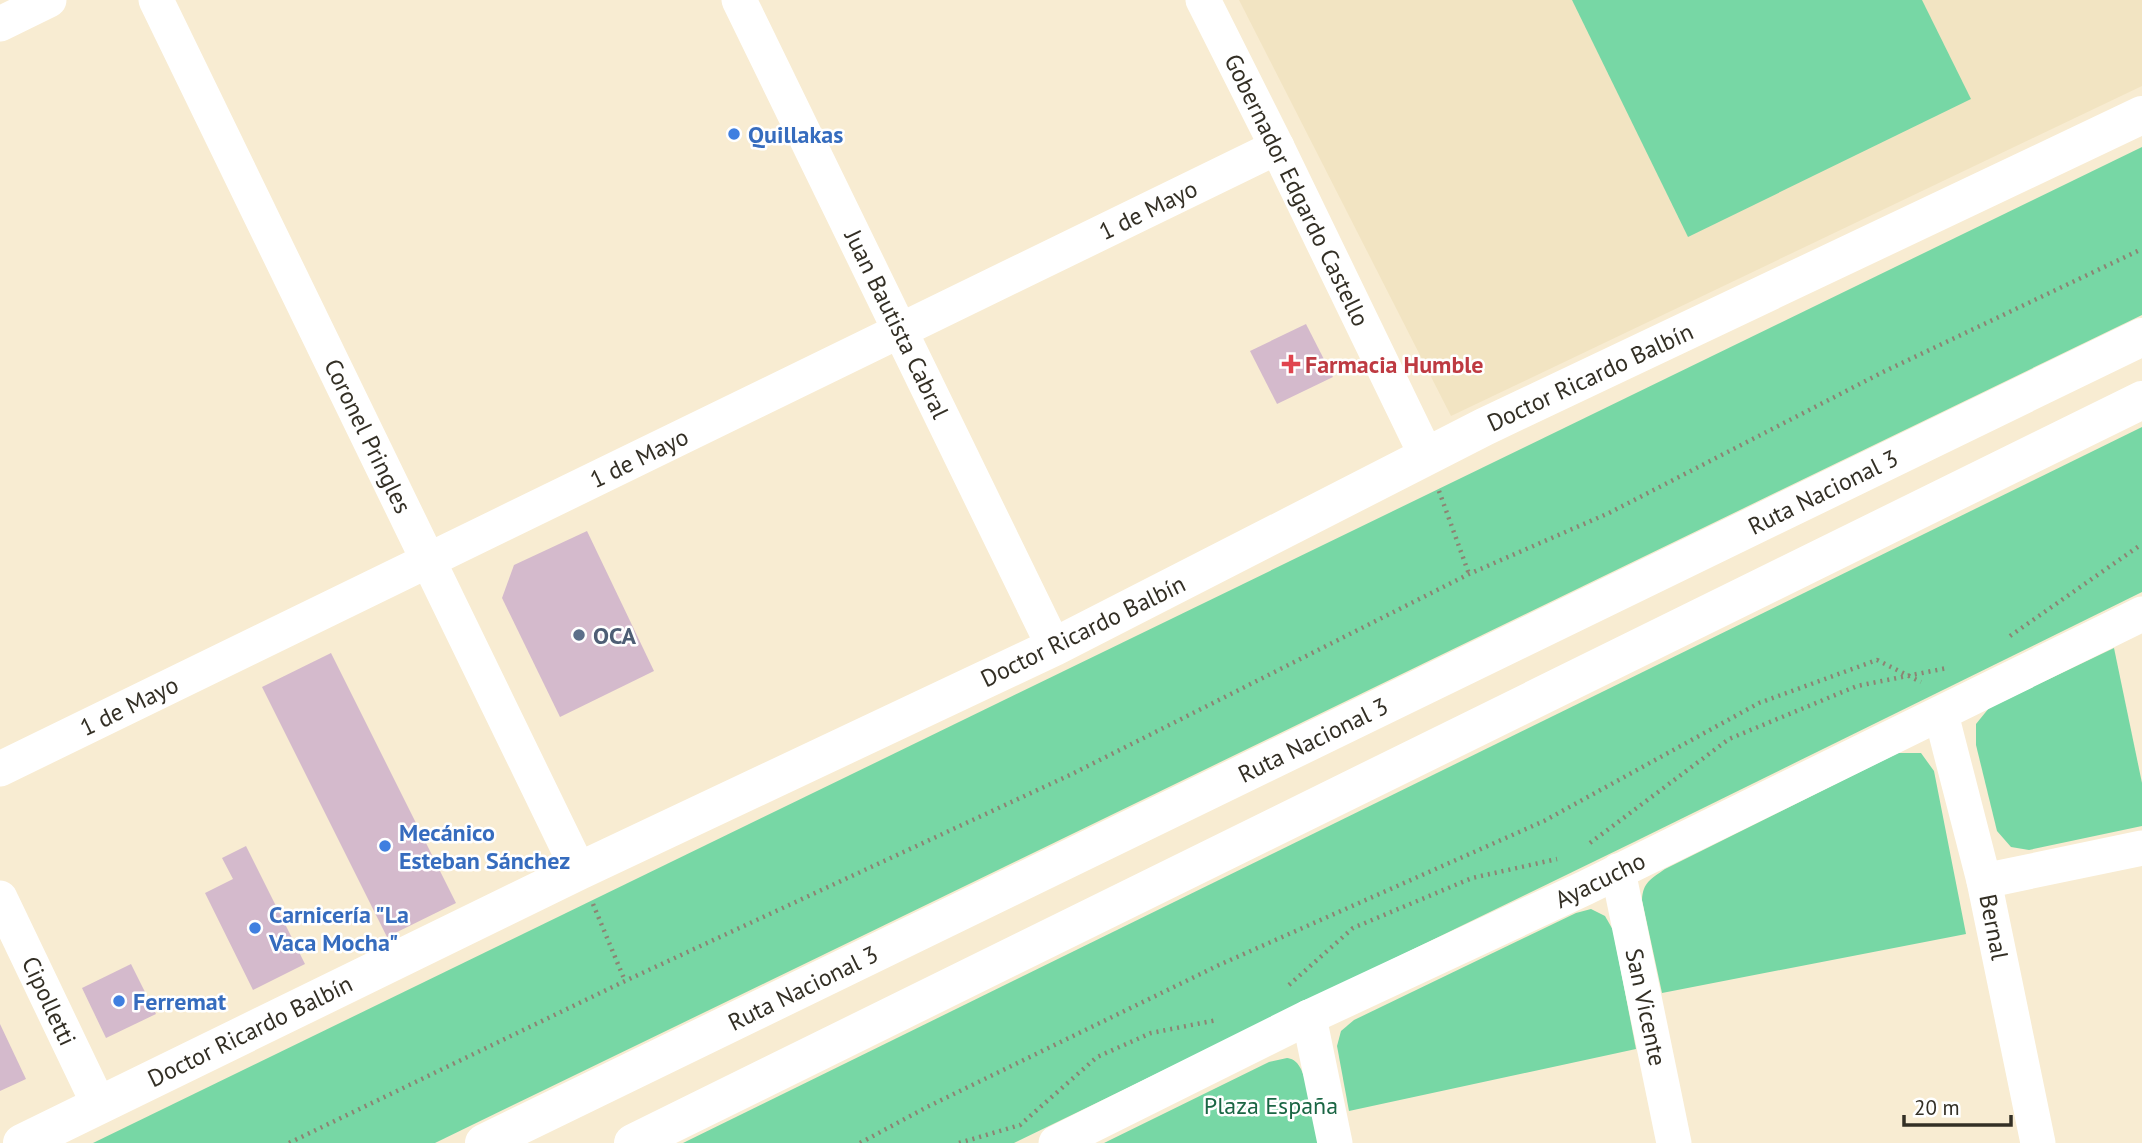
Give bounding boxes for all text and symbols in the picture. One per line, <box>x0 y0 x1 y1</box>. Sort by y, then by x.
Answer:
street label: Gobernador Edgardo Castello <box>1217 49 1377 331</box>
place label: Quillakas <box>748 119 843 150</box>
marker: Quillakas <box>726 126 742 142</box>
street label: 1 de Mayo <box>1094 173 1202 247</box>
street label: Juan Bautista Cabral <box>837 223 956 424</box>
street label: Doctor Ricardo Balbín <box>1482 316 1698 438</box>
place label: Farmacia Humble <box>1305 349 1484 380</box>
street label: Coronel Pringles <box>317 354 419 518</box>
marker: Farmacia Humble <box>1283 356 1299 372</box>
street label: 1 de Mayo <box>585 421 693 495</box>
street label: Ruta Nacional 3 <box>1743 442 1903 542</box>
street label: Doctor Ricardo Balbín <box>976 568 1190 694</box>
place label: OCA <box>593 620 636 651</box>
marker: OCA <box>571 627 587 643</box>
street label: 1 de Mayo <box>75 669 183 743</box>
street label: Ruta Nacional 3 <box>1233 690 1393 790</box>
place label: Mecánico Esteban Sánchez <box>399 817 570 876</box>
marker: Mecánico Esteban Sánchez <box>377 838 393 854</box>
street label: Ayacucho <box>1550 845 1650 915</box>
street label: Bernal <box>1972 891 2016 963</box>
place label: Carnicería "La Vaca Mocha" <box>268 899 409 958</box>
marker: Carnicería "La Vaca Mocha" <box>247 920 263 936</box>
street label: Ruta Nacional 3 <box>723 938 883 1038</box>
street label: San Vicente <box>1618 945 1674 1069</box>
street label: Cipolletti <box>15 951 83 1051</box>
street label: Doctor Ricardo Balbín <box>143 968 357 1094</box>
place label: Ferremat <box>133 986 227 1017</box>
marker: Ferremat <box>111 993 127 1009</box>
scale bar <box>1904 1084 2011 1128</box>
park label: Plaza España <box>1204 1090 1338 1121</box>
text: 20 m <box>1914 1094 1960 1121</box>

